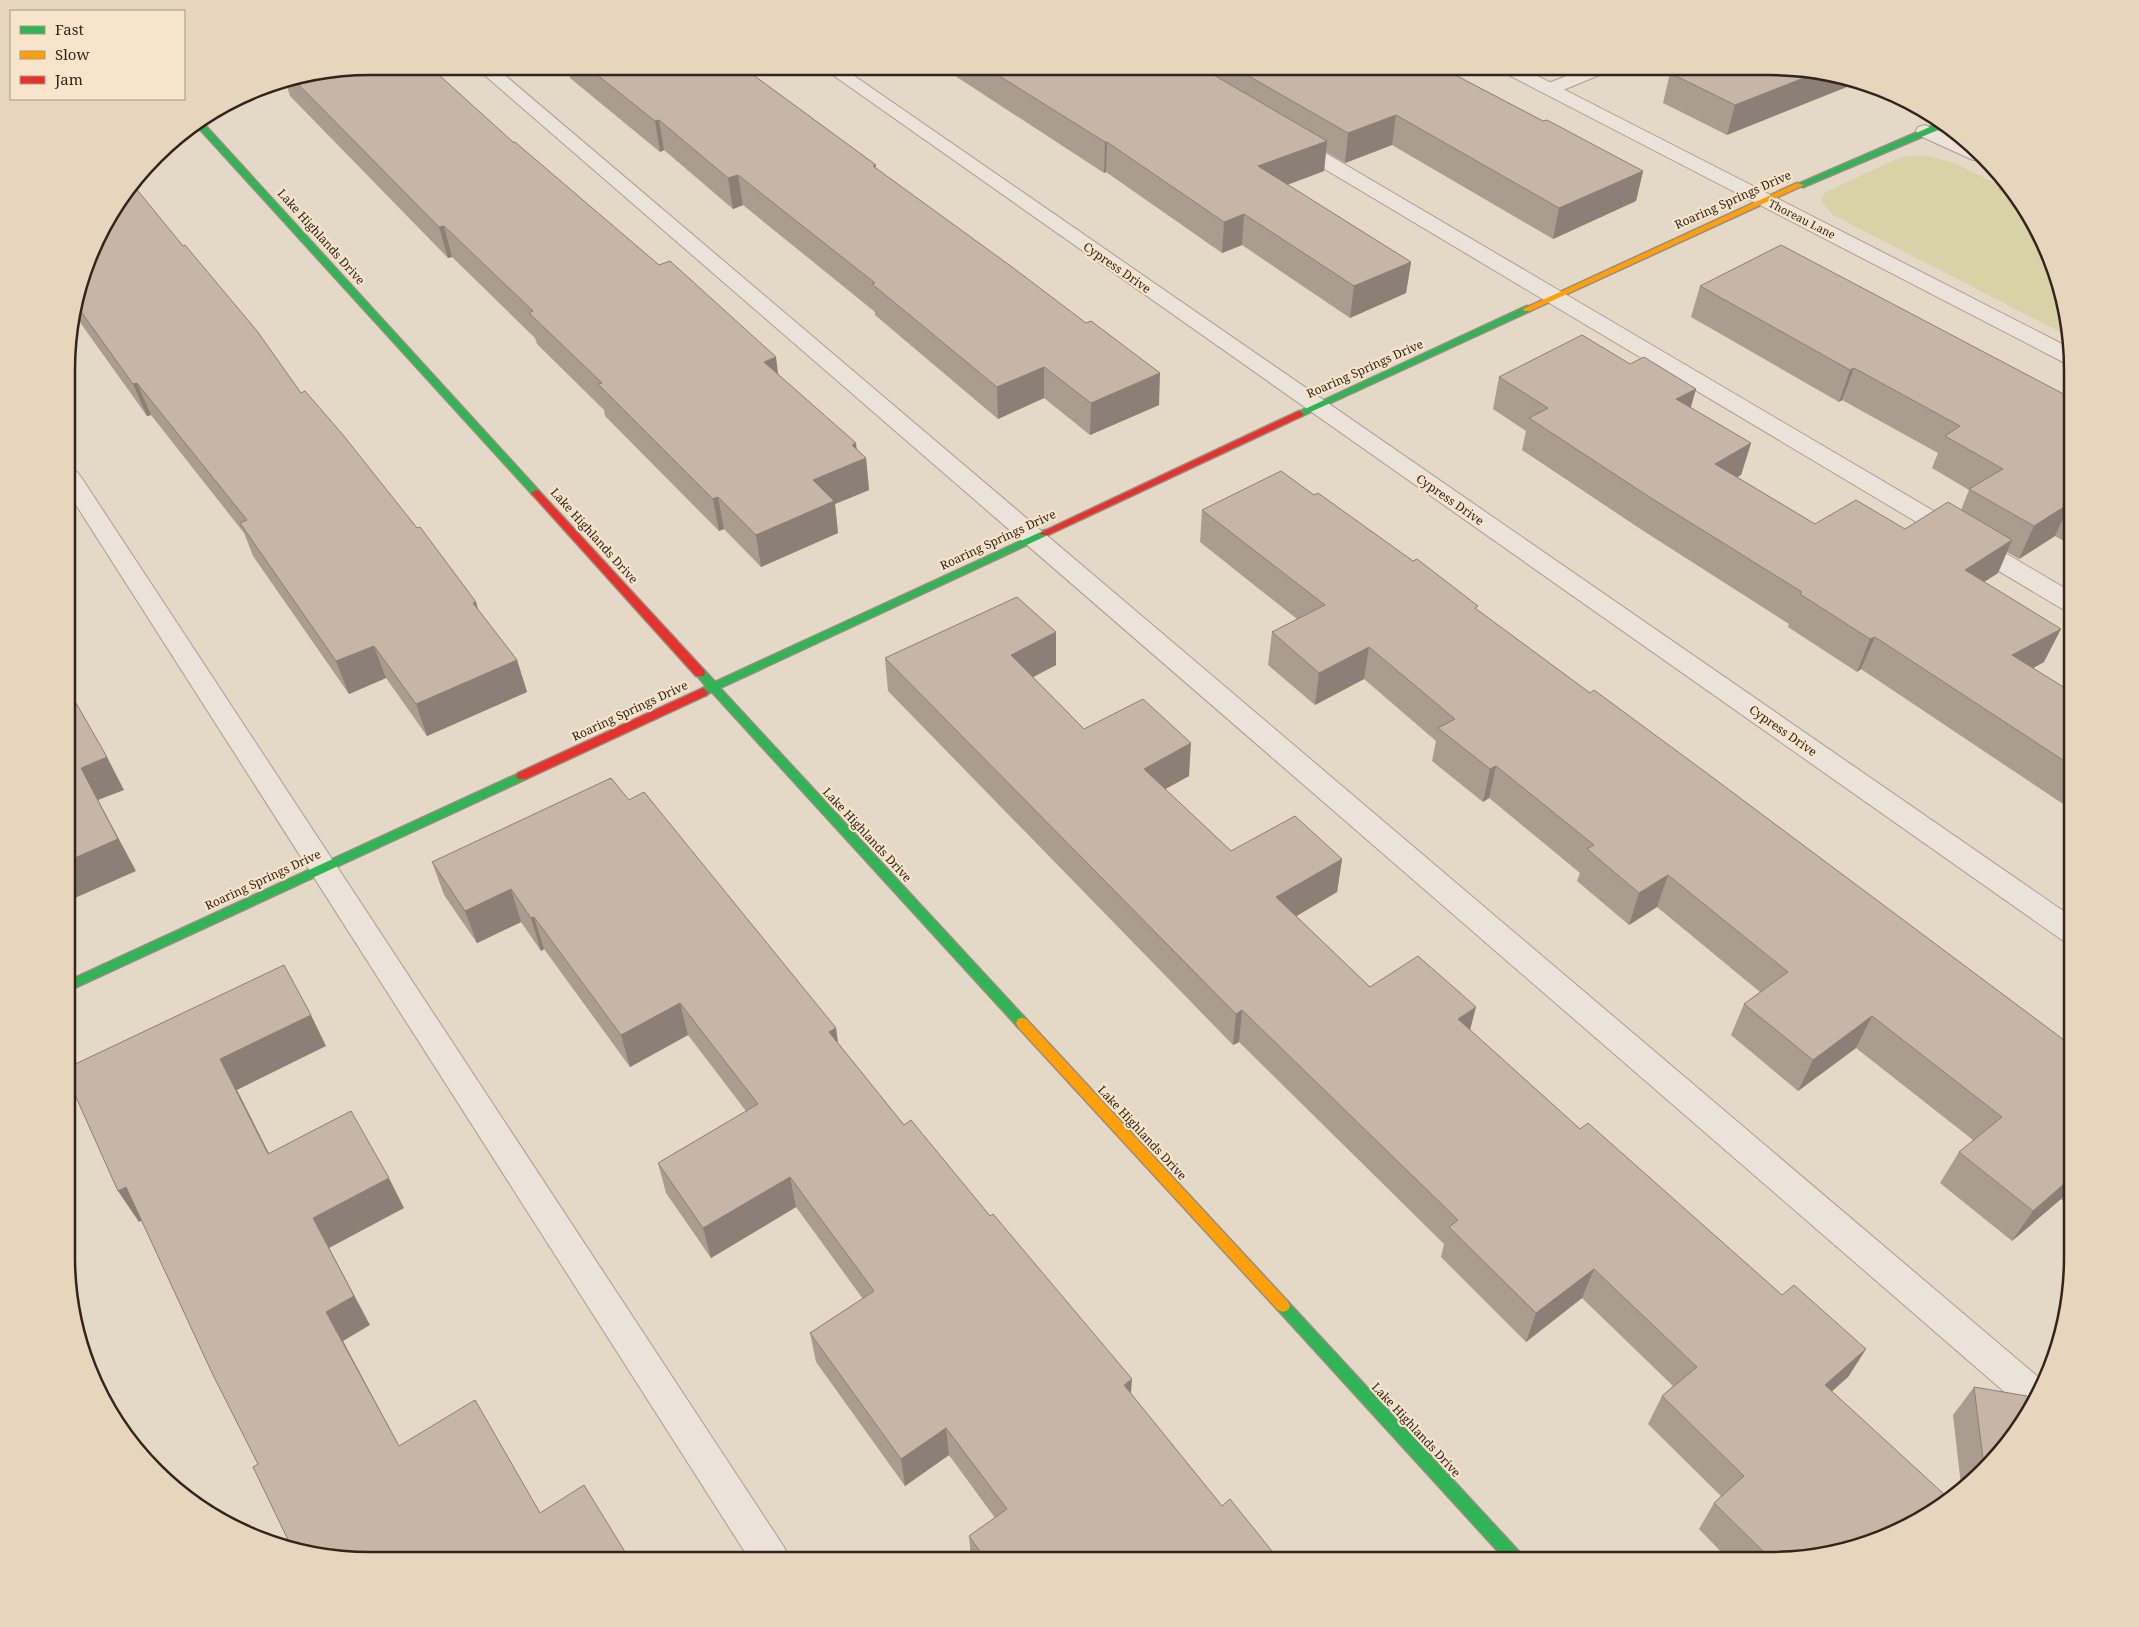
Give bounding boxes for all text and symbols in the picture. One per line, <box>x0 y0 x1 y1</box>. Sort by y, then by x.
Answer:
legend <box>10 10 185 100</box>
text: Fast <box>55 19 84 39</box>
text: Slow <box>55 44 89 64</box>
text: Jam <box>54 69 83 89</box>
street label: Roaring Springs Drive <box>1672 166 1794 233</box>
street label: Lake Highlands Drive <box>274 185 369 288</box>
street label: Thoreau Lane <box>1766 195 1838 242</box>
street label: Cypress Drive <box>1080 238 1155 297</box>
street label: Roaring Springs Drive <box>1304 335 1426 402</box>
street label: Cypress Drive <box>1413 470 1488 529</box>
street label: Lake Highlands Drive <box>547 484 642 587</box>
street label: Roaring Springs Drive <box>937 505 1059 574</box>
street label: Roaring Springs Drive <box>569 676 691 745</box>
street label: Cypress Drive <box>1746 701 1821 760</box>
street label: Lake Highlands Drive <box>819 784 916 886</box>
street label: Roaring Springs Drive <box>202 845 324 914</box>
street label: Lake Highlands Drive <box>1094 1082 1191 1184</box>
street label: Lake Highlands Drive <box>1368 1379 1465 1481</box>

